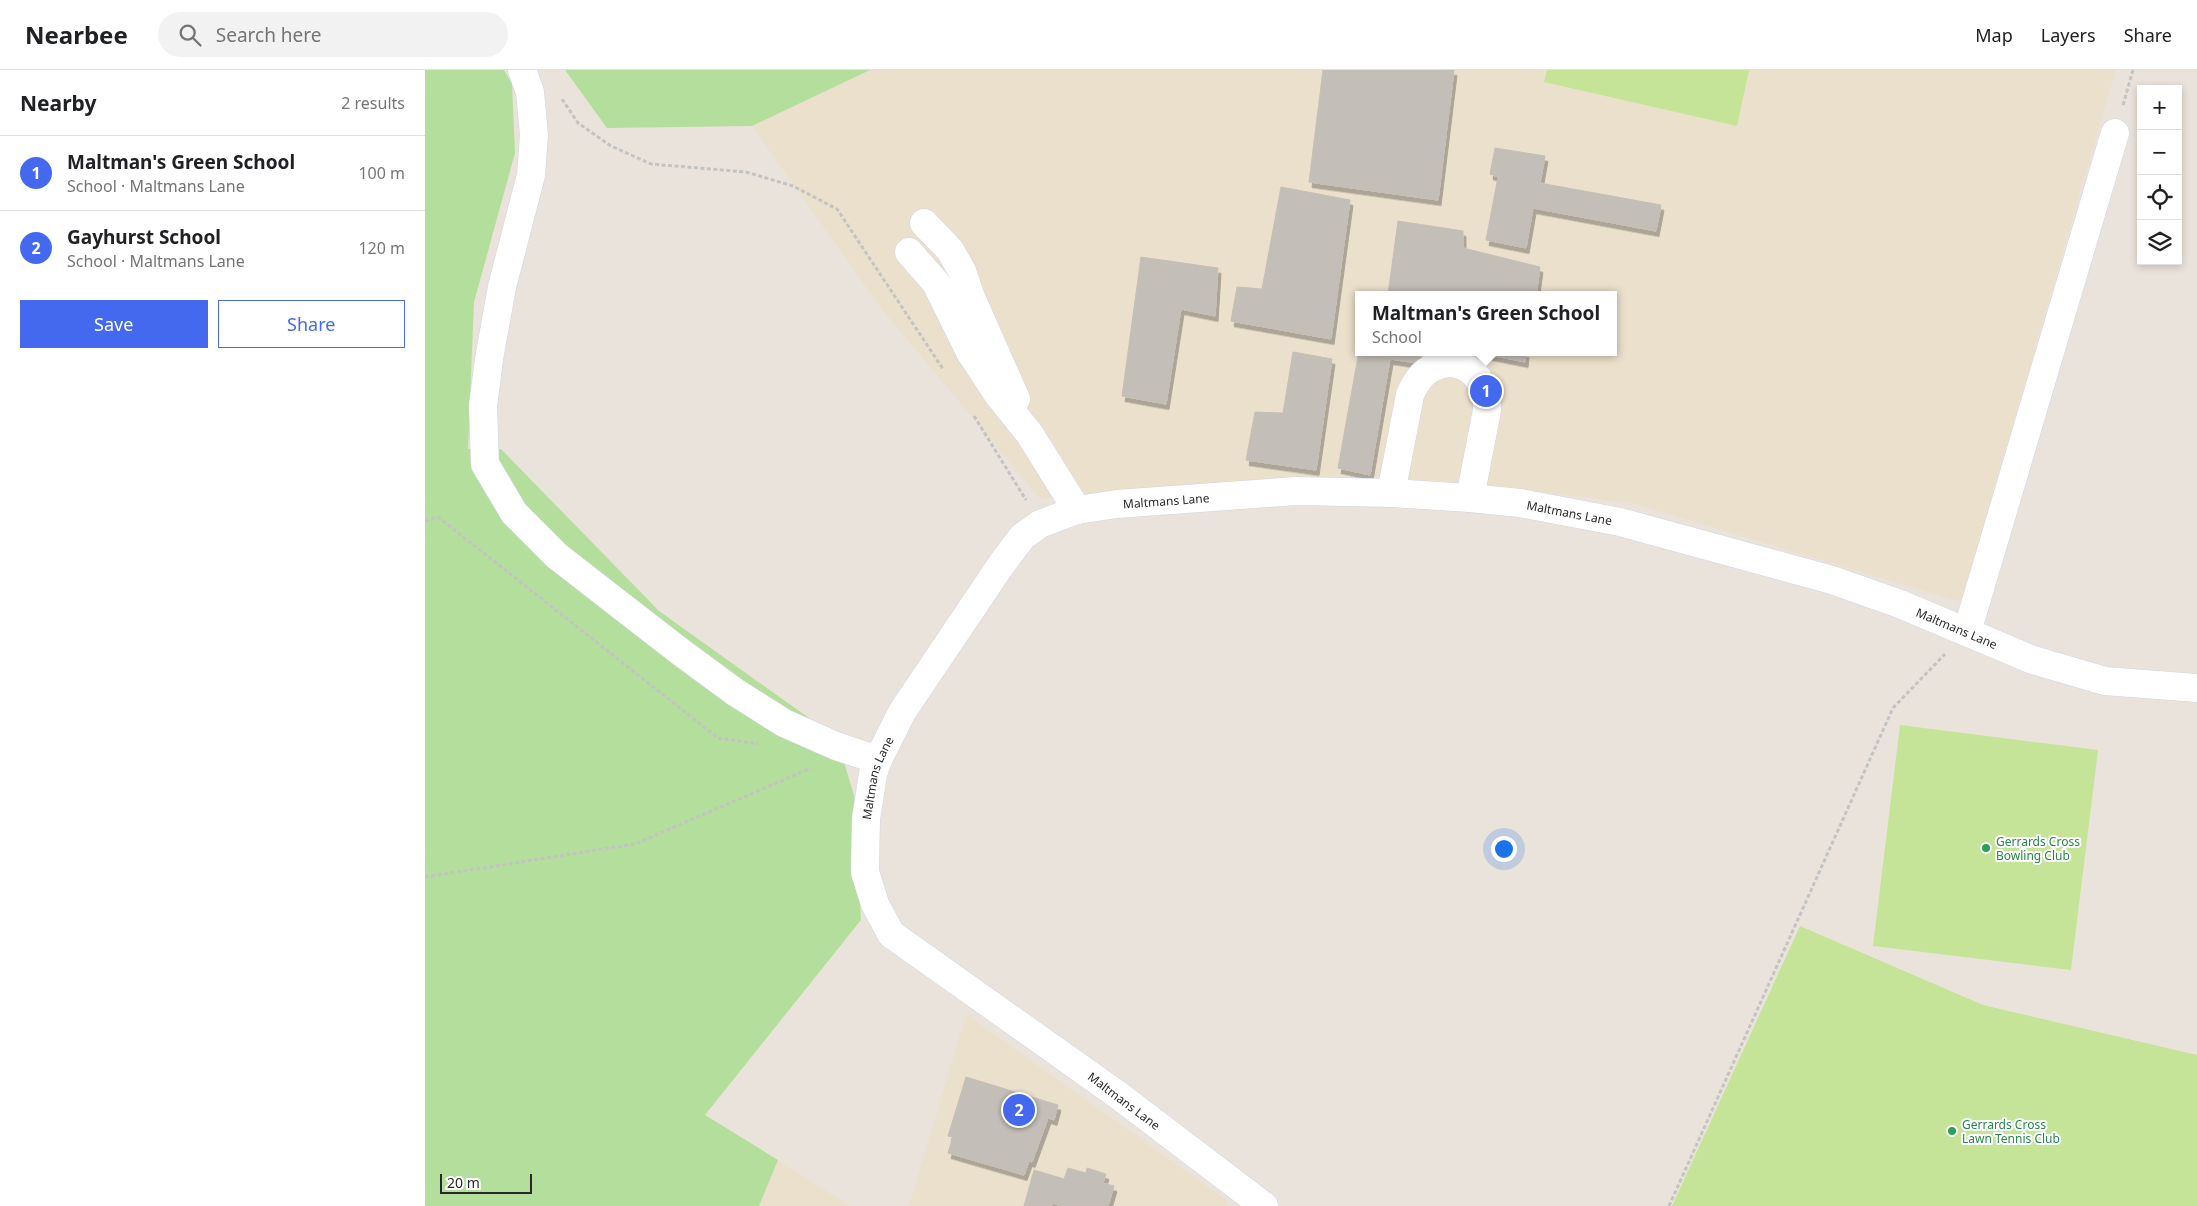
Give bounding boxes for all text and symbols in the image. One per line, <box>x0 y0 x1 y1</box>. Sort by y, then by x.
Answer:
search box <box>158 12 508 57</box>
text: Nearbee <box>25 18 128 51</box>
icon: search <box>176 21 204 49</box>
text: Search here <box>216 22 322 48</box>
text: Map <box>1975 23 2013 47</box>
text: Layers <box>2041 23 2096 47</box>
text: Share <box>2124 23 2172 47</box>
map controls <box>2137 85 2182 265</box>
button: + <box>2137 85 2182 130</box>
text: Nearby <box>20 89 96 117</box>
text: 2 results <box>341 92 405 114</box>
button: − <box>2137 130 2182 175</box>
text: Maltman's Green School <box>67 149 295 175</box>
text: 1 <box>31 162 41 184</box>
text: 100 m <box>358 162 405 184</box>
text: School · Maltmans Lane <box>67 175 245 197</box>
button: locate <box>2137 175 2182 220</box>
button: layers <box>2137 220 2182 265</box>
text: Gayhurst School <box>67 224 221 250</box>
text: 2 <box>31 237 41 259</box>
text: 120 m <box>358 237 405 259</box>
text: School · Maltmans Lane <box>67 250 245 272</box>
popup <box>1355 291 1617 356</box>
button: Save <box>20 300 208 348</box>
button: Share <box>218 300 405 348</box>
text: Maltman's Green School <box>1372 300 1600 326</box>
text: School <box>1372 326 1422 348</box>
pin: 1 <box>1470 372 1502 410</box>
street label: Maltmans Lane <box>1122 489 1210 512</box>
street label: Maltmans Lane <box>1525 496 1614 529</box>
street label: Maltmans Lane <box>1914 603 2000 653</box>
street label: Maltmans Lane <box>858 733 897 821</box>
place label: Gerrards Cross Bowling Club <box>1996 833 2080 864</box>
your location <box>1491 836 1517 862</box>
marker: Gerrards Cross Bowling Club <box>1980 842 1992 854</box>
street label: Maltmans Lane <box>1084 1068 1164 1134</box>
pin: 2 <box>1003 1091 1035 1129</box>
place label: Gerrards Cross Lawn Tennis Club <box>1962 1116 2060 1147</box>
marker: Gerrards Cross Lawn Tennis Club <box>1946 1125 1958 1137</box>
scale bar <box>440 1171 533 1194</box>
text: 20 m <box>447 1173 480 1192</box>

